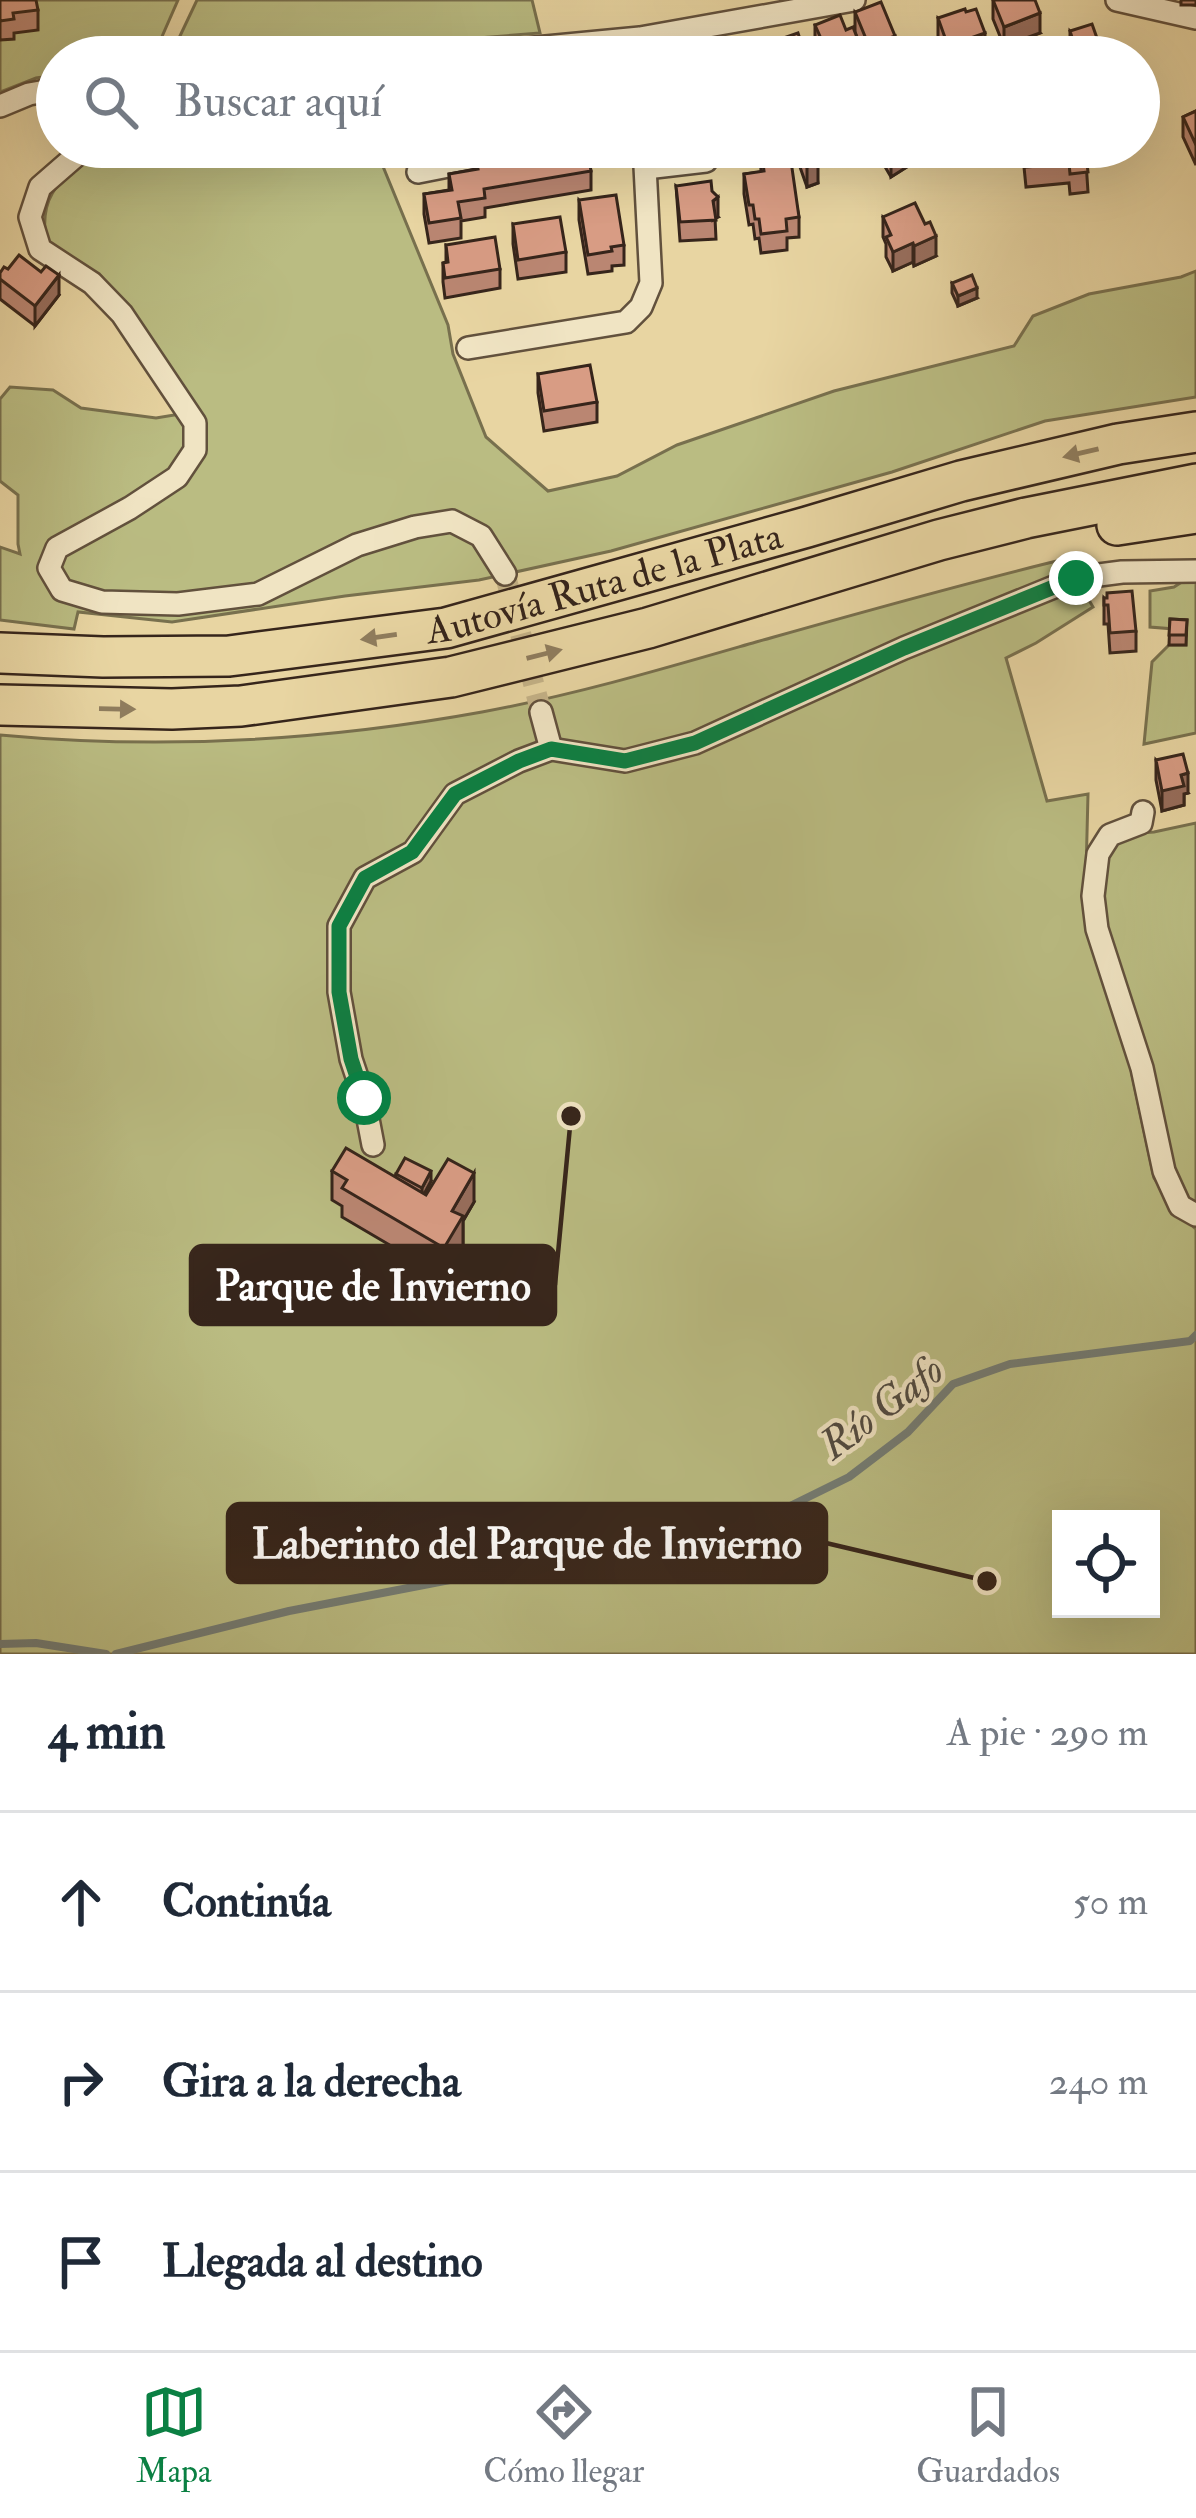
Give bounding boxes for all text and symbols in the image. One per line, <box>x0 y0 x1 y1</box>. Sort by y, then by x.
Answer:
search box <box>36 36 1160 168</box>
icon: search <box>78 69 144 135</box>
text: Buscar aquí <box>174 74 382 130</box>
one-way arrow <box>1062 444 1099 463</box>
street label: Autovía Ruta de la Plata <box>423 510 788 655</box>
route end <box>1049 551 1103 605</box>
one-way arrow <box>360 628 398 647</box>
one-way arrow <box>526 644 563 663</box>
one-way arrow <box>99 699 137 718</box>
route start <box>337 1071 391 1125</box>
callout: Parque de Invierno <box>191 1246 555 1324</box>
text: Parque de Invierno <box>215 1261 531 1313</box>
water label: Río Gafo <box>809 1345 954 1472</box>
callout: Laberinto del Parque de Invierno <box>228 1504 826 1582</box>
map controls <box>1052 1510 1160 1618</box>
button: locate <box>1052 1510 1160 1618</box>
text: Laberinto del Parque de Invierno <box>252 1519 802 1571</box>
text: 4 min <box>48 1700 166 1764</box>
text: A pie · 290 m <box>947 1708 1148 1757</box>
icon: ahead <box>48 1869 114 1935</box>
text: Continúa <box>162 1874 331 1930</box>
text: 50 m <box>1073 1877 1148 1926</box>
icon: right <box>48 2049 114 2115</box>
text: Gira a la derecha <box>162 2054 461 2110</box>
text: 240 m <box>1049 2057 1148 2106</box>
icon: arrive <box>48 2229 114 2295</box>
text: Llegada al destino <box>162 2234 483 2290</box>
tab: Mapa <box>136 2379 211 2492</box>
tab: Cómo llegar <box>483 2379 644 2492</box>
tab: Guardados <box>916 2379 1060 2492</box>

